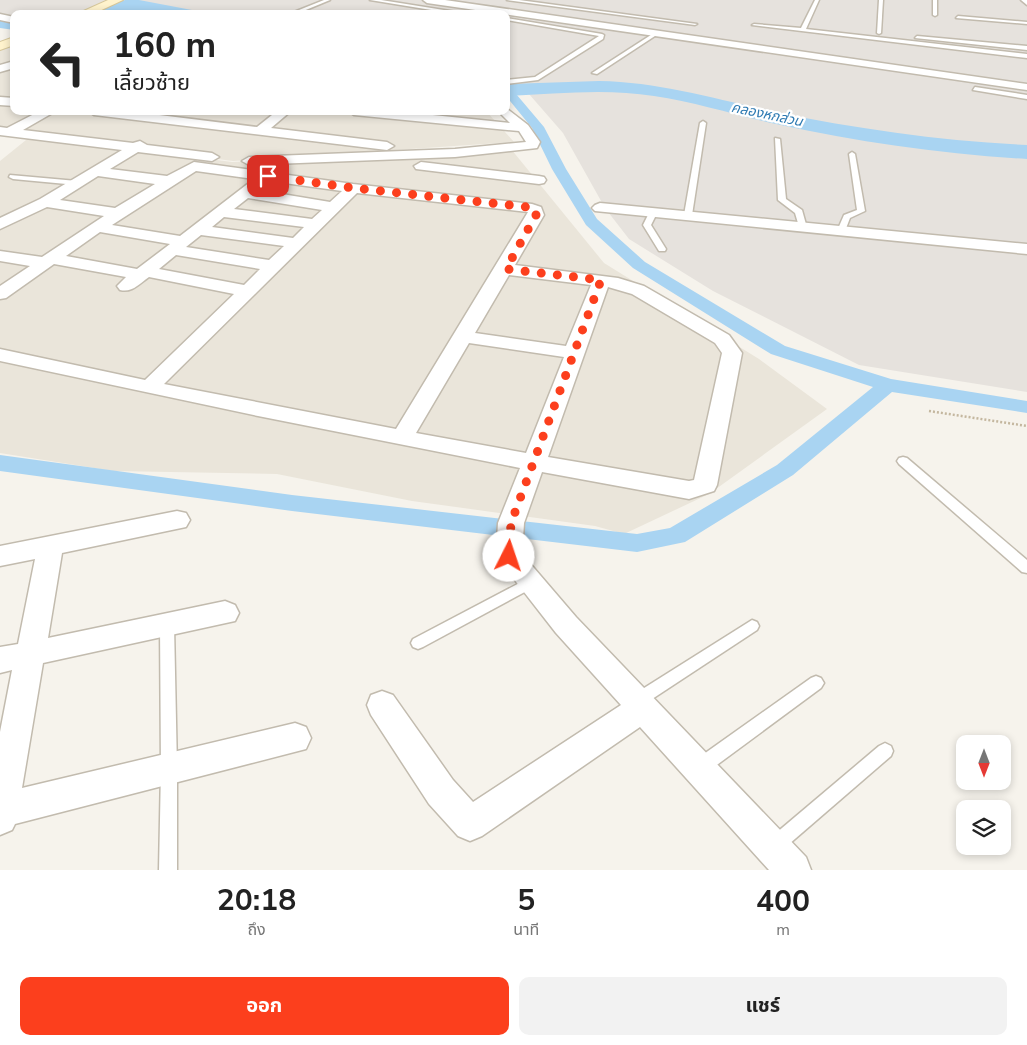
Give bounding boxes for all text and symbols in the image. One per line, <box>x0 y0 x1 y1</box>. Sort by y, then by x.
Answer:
text: 160 m <box>113 22 216 69</box>
icon: left <box>30 30 95 95</box>
text: เลี้ยวซ้าย <box>113 68 190 98</box>
water label: คลองหกส่วน <box>730 98 806 132</box>
pin <box>247 155 289 197</box>
icon: arrive <box>254 162 282 190</box>
position arrow <box>482 529 534 581</box>
north arrow <box>956 735 1011 790</box>
map controls <box>956 735 1011 855</box>
button: layers <box>956 800 1011 855</box>
text: 20:18 <box>217 880 296 921</box>
text: 5 <box>517 880 535 921</box>
text: 400 <box>756 881 810 922</box>
text: ถึง <box>247 919 266 941</box>
text: นาที <box>513 919 539 941</box>
text: m <box>776 919 790 941</box>
button: ออก <box>20 977 509 1035</box>
button: แชร์ <box>519 977 1007 1035</box>

